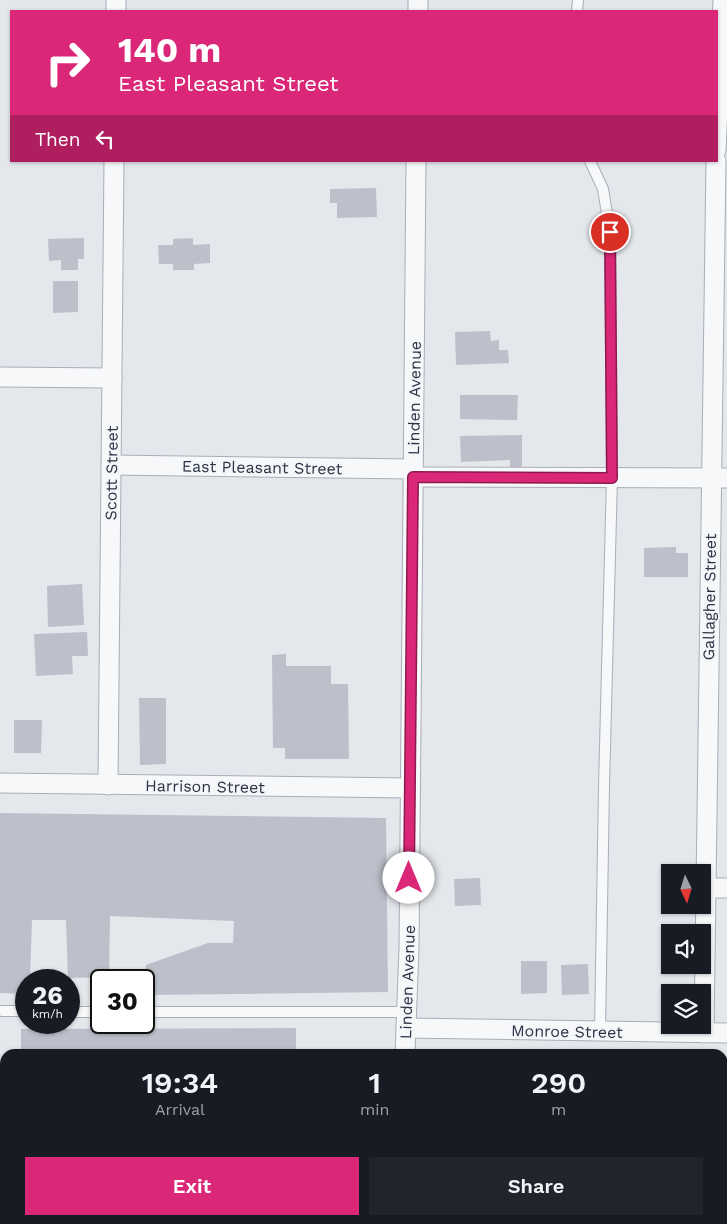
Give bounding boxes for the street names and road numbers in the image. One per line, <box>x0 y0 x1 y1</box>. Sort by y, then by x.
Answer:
street label: Linden Avenue <box>404 341 425 455</box>
street label: Scott Street <box>101 425 122 521</box>
street label: East Pleasant Street <box>182 457 343 478</box>
street label: Gallagher Street <box>699 533 720 661</box>
street label: Harrison Street <box>145 776 265 797</box>
street label: Linden Avenue <box>396 925 419 1039</box>
street label: Monroe Street <box>511 1021 623 1042</box>

